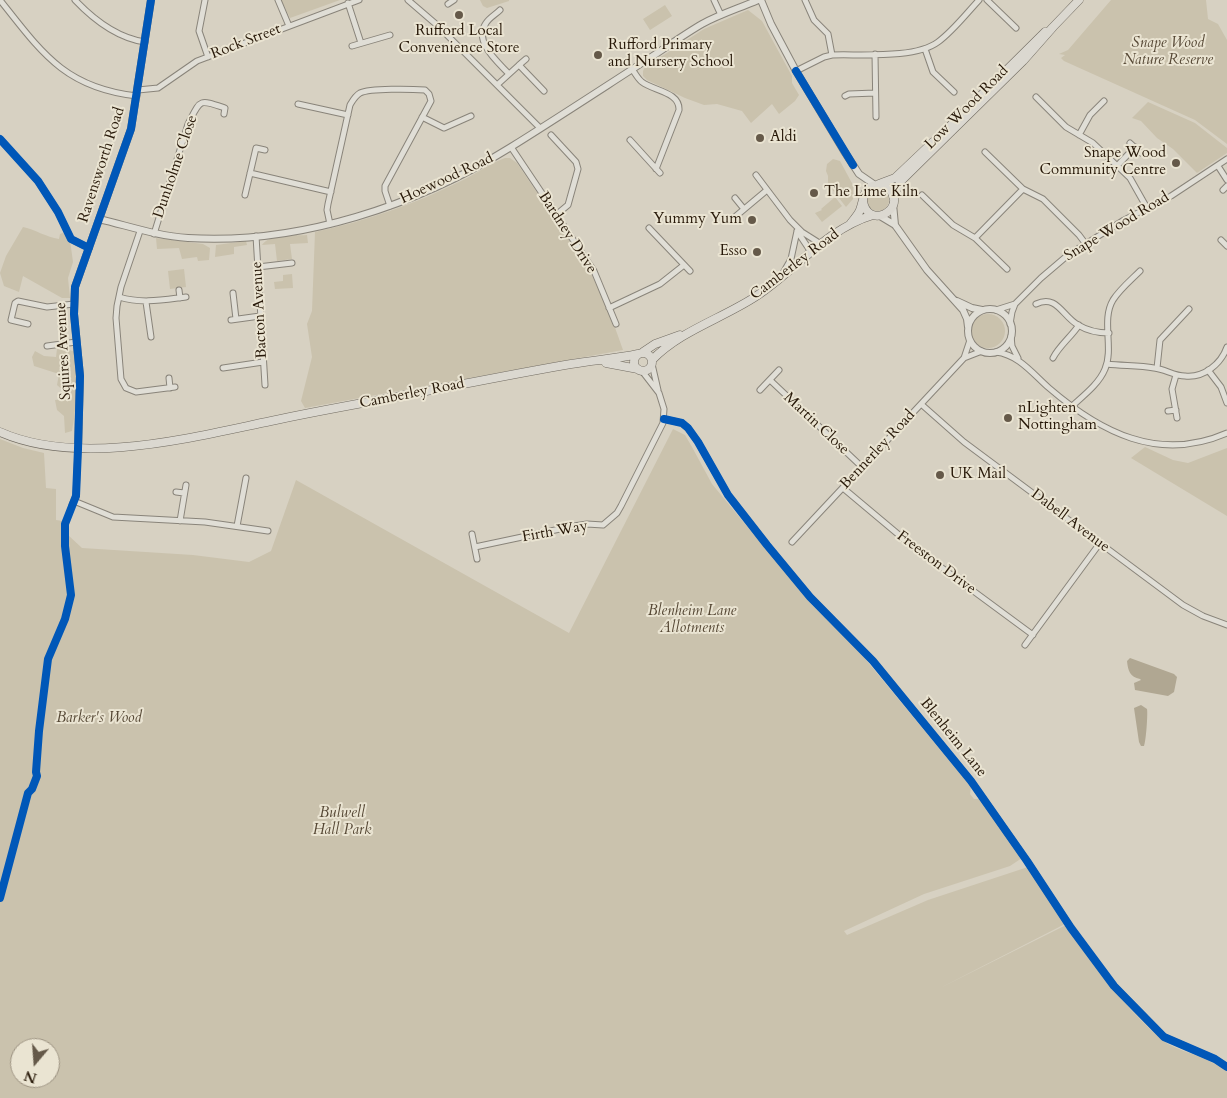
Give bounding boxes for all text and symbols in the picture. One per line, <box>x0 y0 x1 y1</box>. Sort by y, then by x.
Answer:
marker: Rufford Local Convenience Store <box>453 9 465 21</box>
street label: Rock Street <box>208 20 284 64</box>
place label: Rufford Local Convenience Store <box>399 23 519 58</box>
park label: Snape Wood Nature Reserve <box>1123 35 1213 70</box>
place label: Rufford Primary and Nursery School <box>608 37 733 72</box>
marker: Rufford Primary and Nursery School <box>592 49 604 61</box>
street label: Low Wood Road <box>921 62 1013 154</box>
street label: Ravensworth Road <box>75 105 129 225</box>
street label: Dunholme Close <box>150 113 202 221</box>
place label: Aldi <box>770 129 797 147</box>
marker: Aldi <box>754 132 766 144</box>
place label: Snape Wood Community Centre <box>1040 145 1166 180</box>
street label: Hoewood Road <box>398 150 496 208</box>
marker: Snape Wood Community Centre <box>1170 157 1182 169</box>
place label: The Lime Kiln <box>824 184 919 202</box>
marker: The Lime Kiln <box>808 187 820 199</box>
street label: Bardney Drive <box>534 189 600 277</box>
street label: Snape Wood Road <box>1061 189 1173 265</box>
place label: Yummy Yum <box>653 211 742 229</box>
marker: Yummy Yum <box>746 214 758 226</box>
street label: Camberley Road <box>747 226 843 304</box>
place label: Esso <box>720 243 747 261</box>
marker: Esso <box>751 246 763 258</box>
street label: Bacton Avenue <box>248 261 272 359</box>
street label: Squires Avenue <box>52 302 76 400</box>
street label: Camberley Road <box>358 375 466 413</box>
street label: Martin Close <box>780 389 852 459</box>
place label: nLighten Nottingham <box>1018 400 1097 435</box>
street label: Bennerley Road <box>837 407 919 493</box>
marker: nLighten Nottingham <box>1002 412 1014 424</box>
place label: UK Mail <box>950 466 1006 484</box>
marker: UK Mail <box>934 469 946 481</box>
street label: Dabell Avenue <box>1027 486 1113 556</box>
street label: Firth Way <box>521 517 589 547</box>
street label: Freeston Drive <box>893 527 979 599</box>
park label: Blenheim Lane Allotments <box>648 603 736 638</box>
street label: Blenheim Lane <box>916 695 990 781</box>
park label: Barker's Wood <box>56 710 142 728</box>
park label: Bulwell Hall Park <box>313 805 371 840</box>
north arrow <box>10 1038 60 1088</box>
text: N <box>22 1066 39 1088</box>

